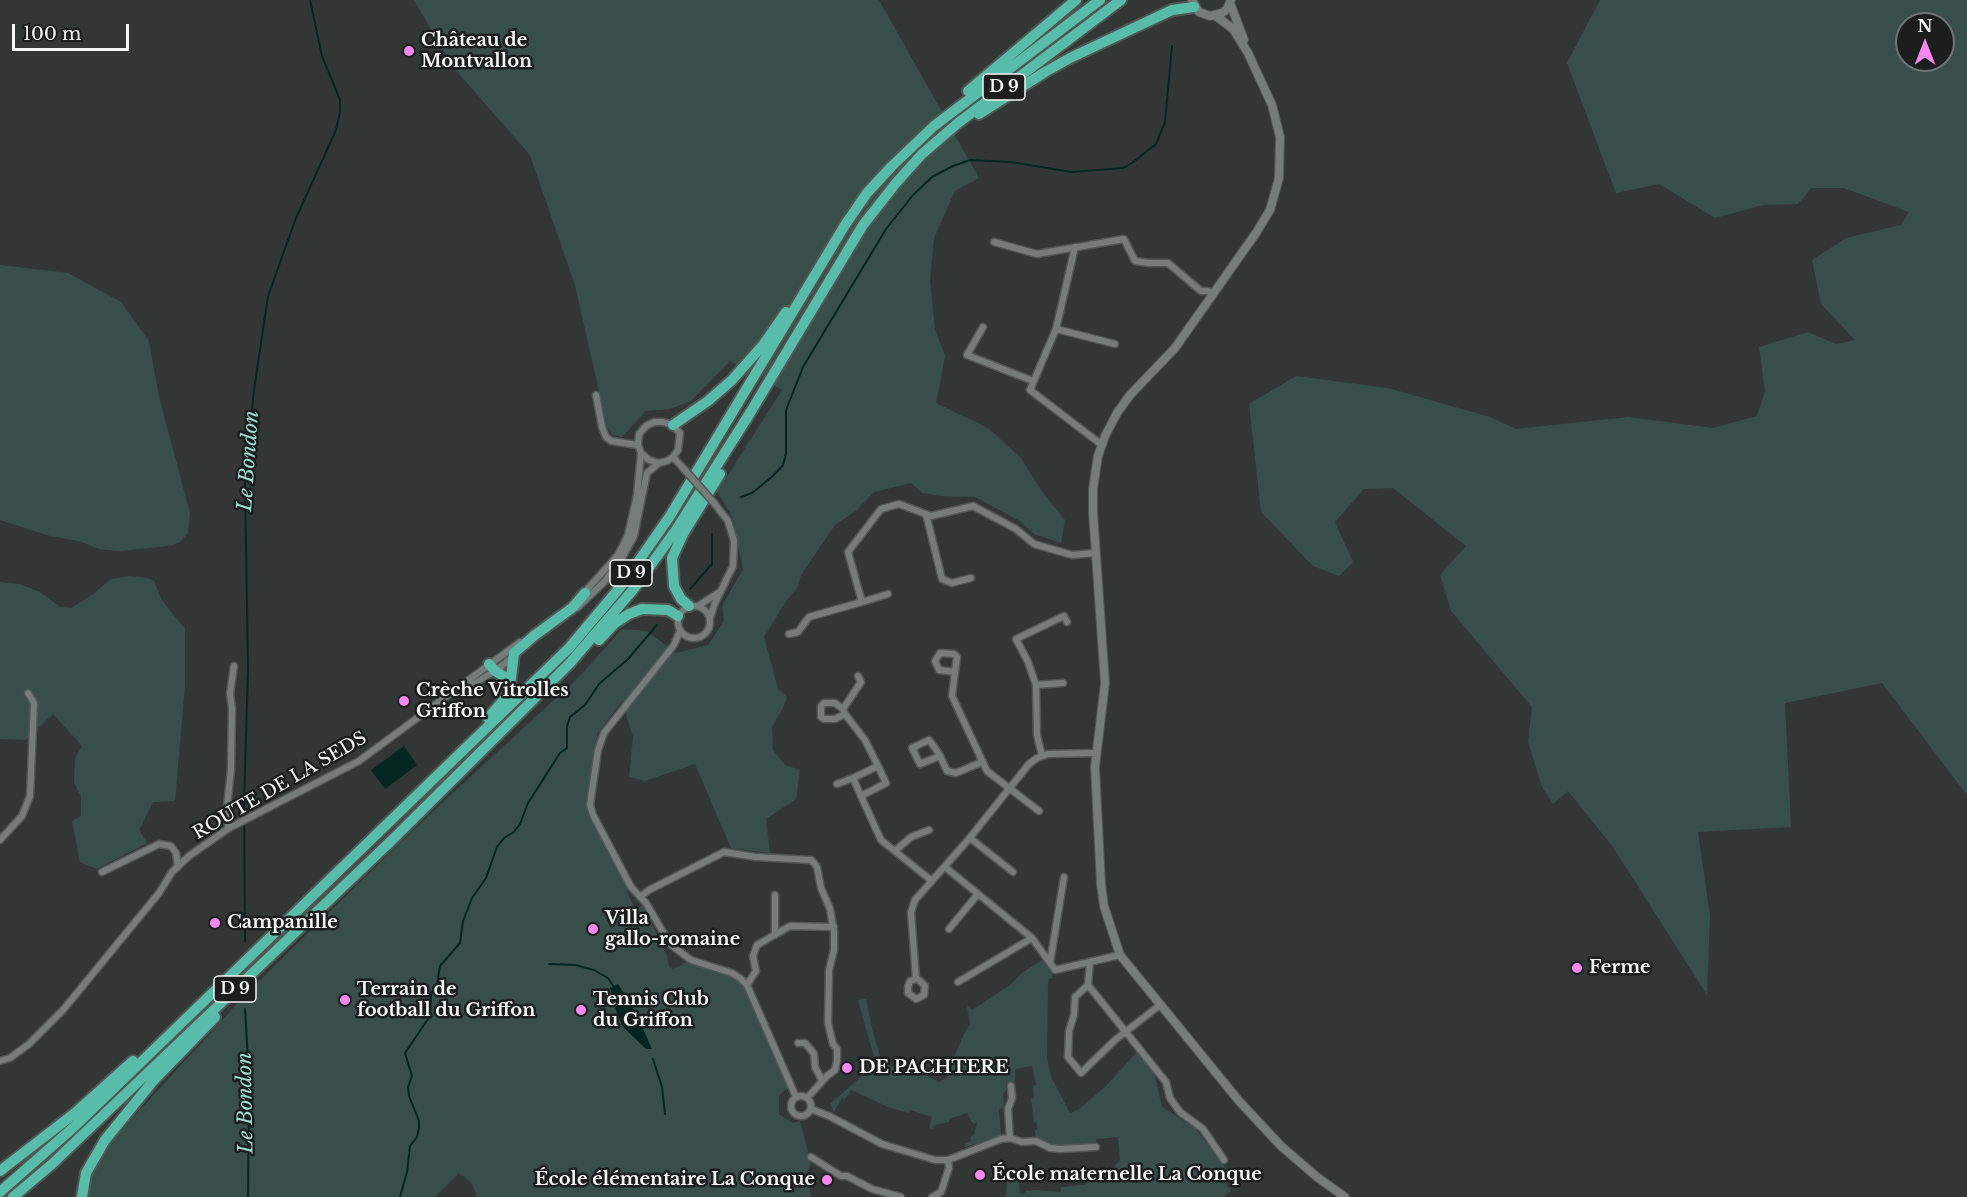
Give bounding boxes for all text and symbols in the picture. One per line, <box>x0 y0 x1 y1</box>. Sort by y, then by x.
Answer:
scale bar <box>15 12 132 50</box>
north arrow <box>1895 12 1955 72</box>
text: N <box>1917 16 1933 36</box>
text: 100 m <box>23 23 81 45</box>
place label: Château de Montvallon <box>421 30 532 72</box>
marker: Château de Montvallon <box>402 44 416 58</box>
road number: D 9 <box>983 74 1025 100</box>
water label: Le Bondon <box>234 410 264 512</box>
road number: D 9 <box>610 560 652 586</box>
place label: Crèche Vitrolles Griffon <box>416 680 569 722</box>
marker: Crèche Vitrolles Griffon <box>397 694 411 708</box>
street label: ROUTE DE LA SEDS <box>189 727 371 845</box>
place label: Villa gallo-romaine <box>605 908 740 950</box>
place label: Campanille <box>227 912 338 934</box>
marker: Campanille <box>208 916 222 930</box>
marker: Villa gallo-romaine <box>586 922 600 936</box>
place label: Ferme <box>1589 957 1651 979</box>
marker: Ferme <box>1570 961 1584 975</box>
road number: D 9 <box>214 976 256 1002</box>
place label: Terrain de football du Griffon <box>357 979 535 1022</box>
place label: Tennis Club du Griffon <box>593 989 709 1032</box>
marker: Terrain de football du Griffon <box>338 993 352 1007</box>
marker: Tennis Club du Griffon <box>574 1003 588 1017</box>
water label: Le Bondon <box>233 1052 259 1154</box>
place label: DE PACHTERE <box>859 1057 1009 1079</box>
marker: DE PACHTERE <box>840 1061 854 1075</box>
place label: École maternelle La Conque <box>992 1164 1262 1186</box>
marker: École maternelle La Conque <box>973 1168 987 1182</box>
place label: École élémentaire La Conque <box>535 1169 815 1191</box>
marker: École élémentaire La Conque <box>820 1173 834 1187</box>

